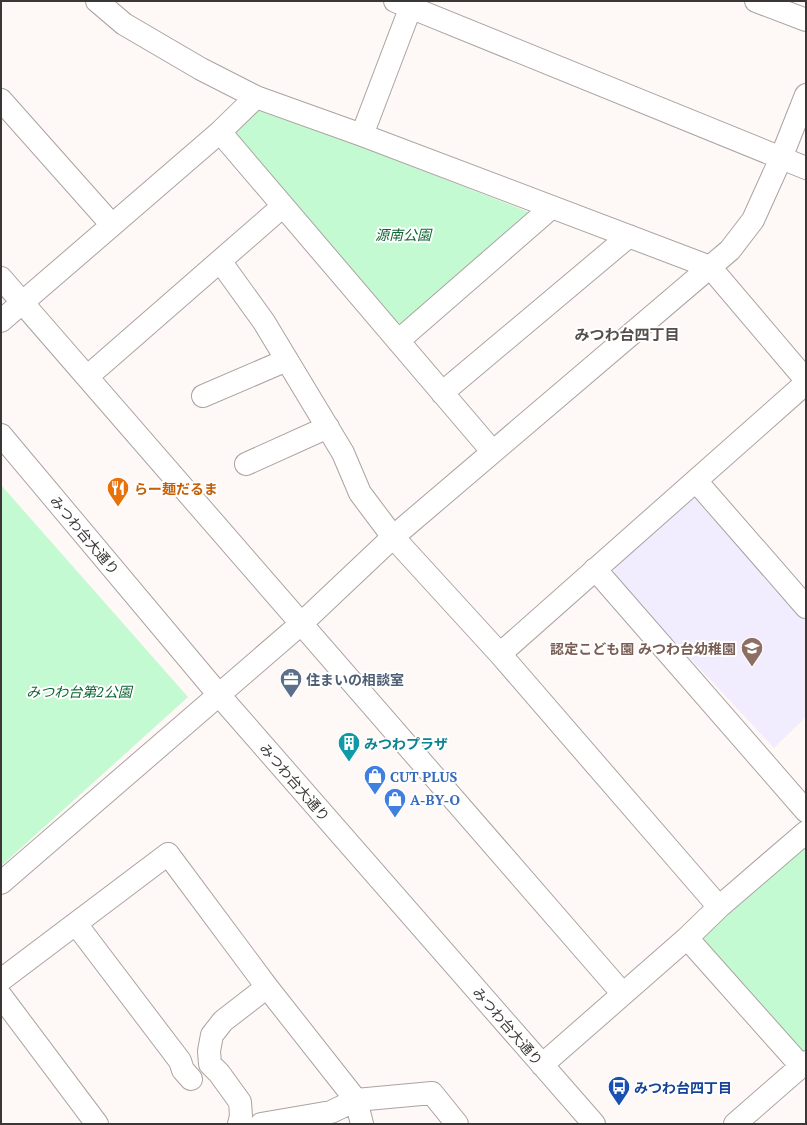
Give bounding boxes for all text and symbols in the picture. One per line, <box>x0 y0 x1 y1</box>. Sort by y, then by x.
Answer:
park label: 源南公園 <box>375 225 433 244</box>
district label: みつわ台四丁目 <box>574 324 680 344</box>
restaurant icon: らー麺だるま <box>105 475 131 508</box>
place label: らー麺だるま <box>134 479 218 498</box>
street label: みつわ台大通り <box>46 491 124 579</box>
school or university icon: 認定こども園 みつわ台幼稚園 <box>739 635 765 668</box>
place label: 認定こども園 みつわ台幼稚園 <box>550 639 736 658</box>
office icon: 住まいの相談室 <box>278 666 304 699</box>
place label: 住まいの相談室 <box>306 670 404 689</box>
park label: みつわ台第2公園 <box>26 682 134 701</box>
building icon: みつわプラザ <box>336 730 362 763</box>
place label: みつわプラザ <box>364 734 448 753</box>
street label: みつわ台大通り <box>256 739 334 825</box>
shop icon: CUT PLUS <box>362 763 388 796</box>
place label: CUT PLUS <box>390 767 457 786</box>
shop icon: A-BY-O <box>382 786 408 819</box>
place label: A-BY-O <box>410 790 460 809</box>
street label: みつわ台大通り <box>469 983 547 1069</box>
bus stop icon: みつわ台四丁目 <box>606 1074 632 1107</box>
place label: みつわ台四丁目 <box>634 1078 732 1097</box>

